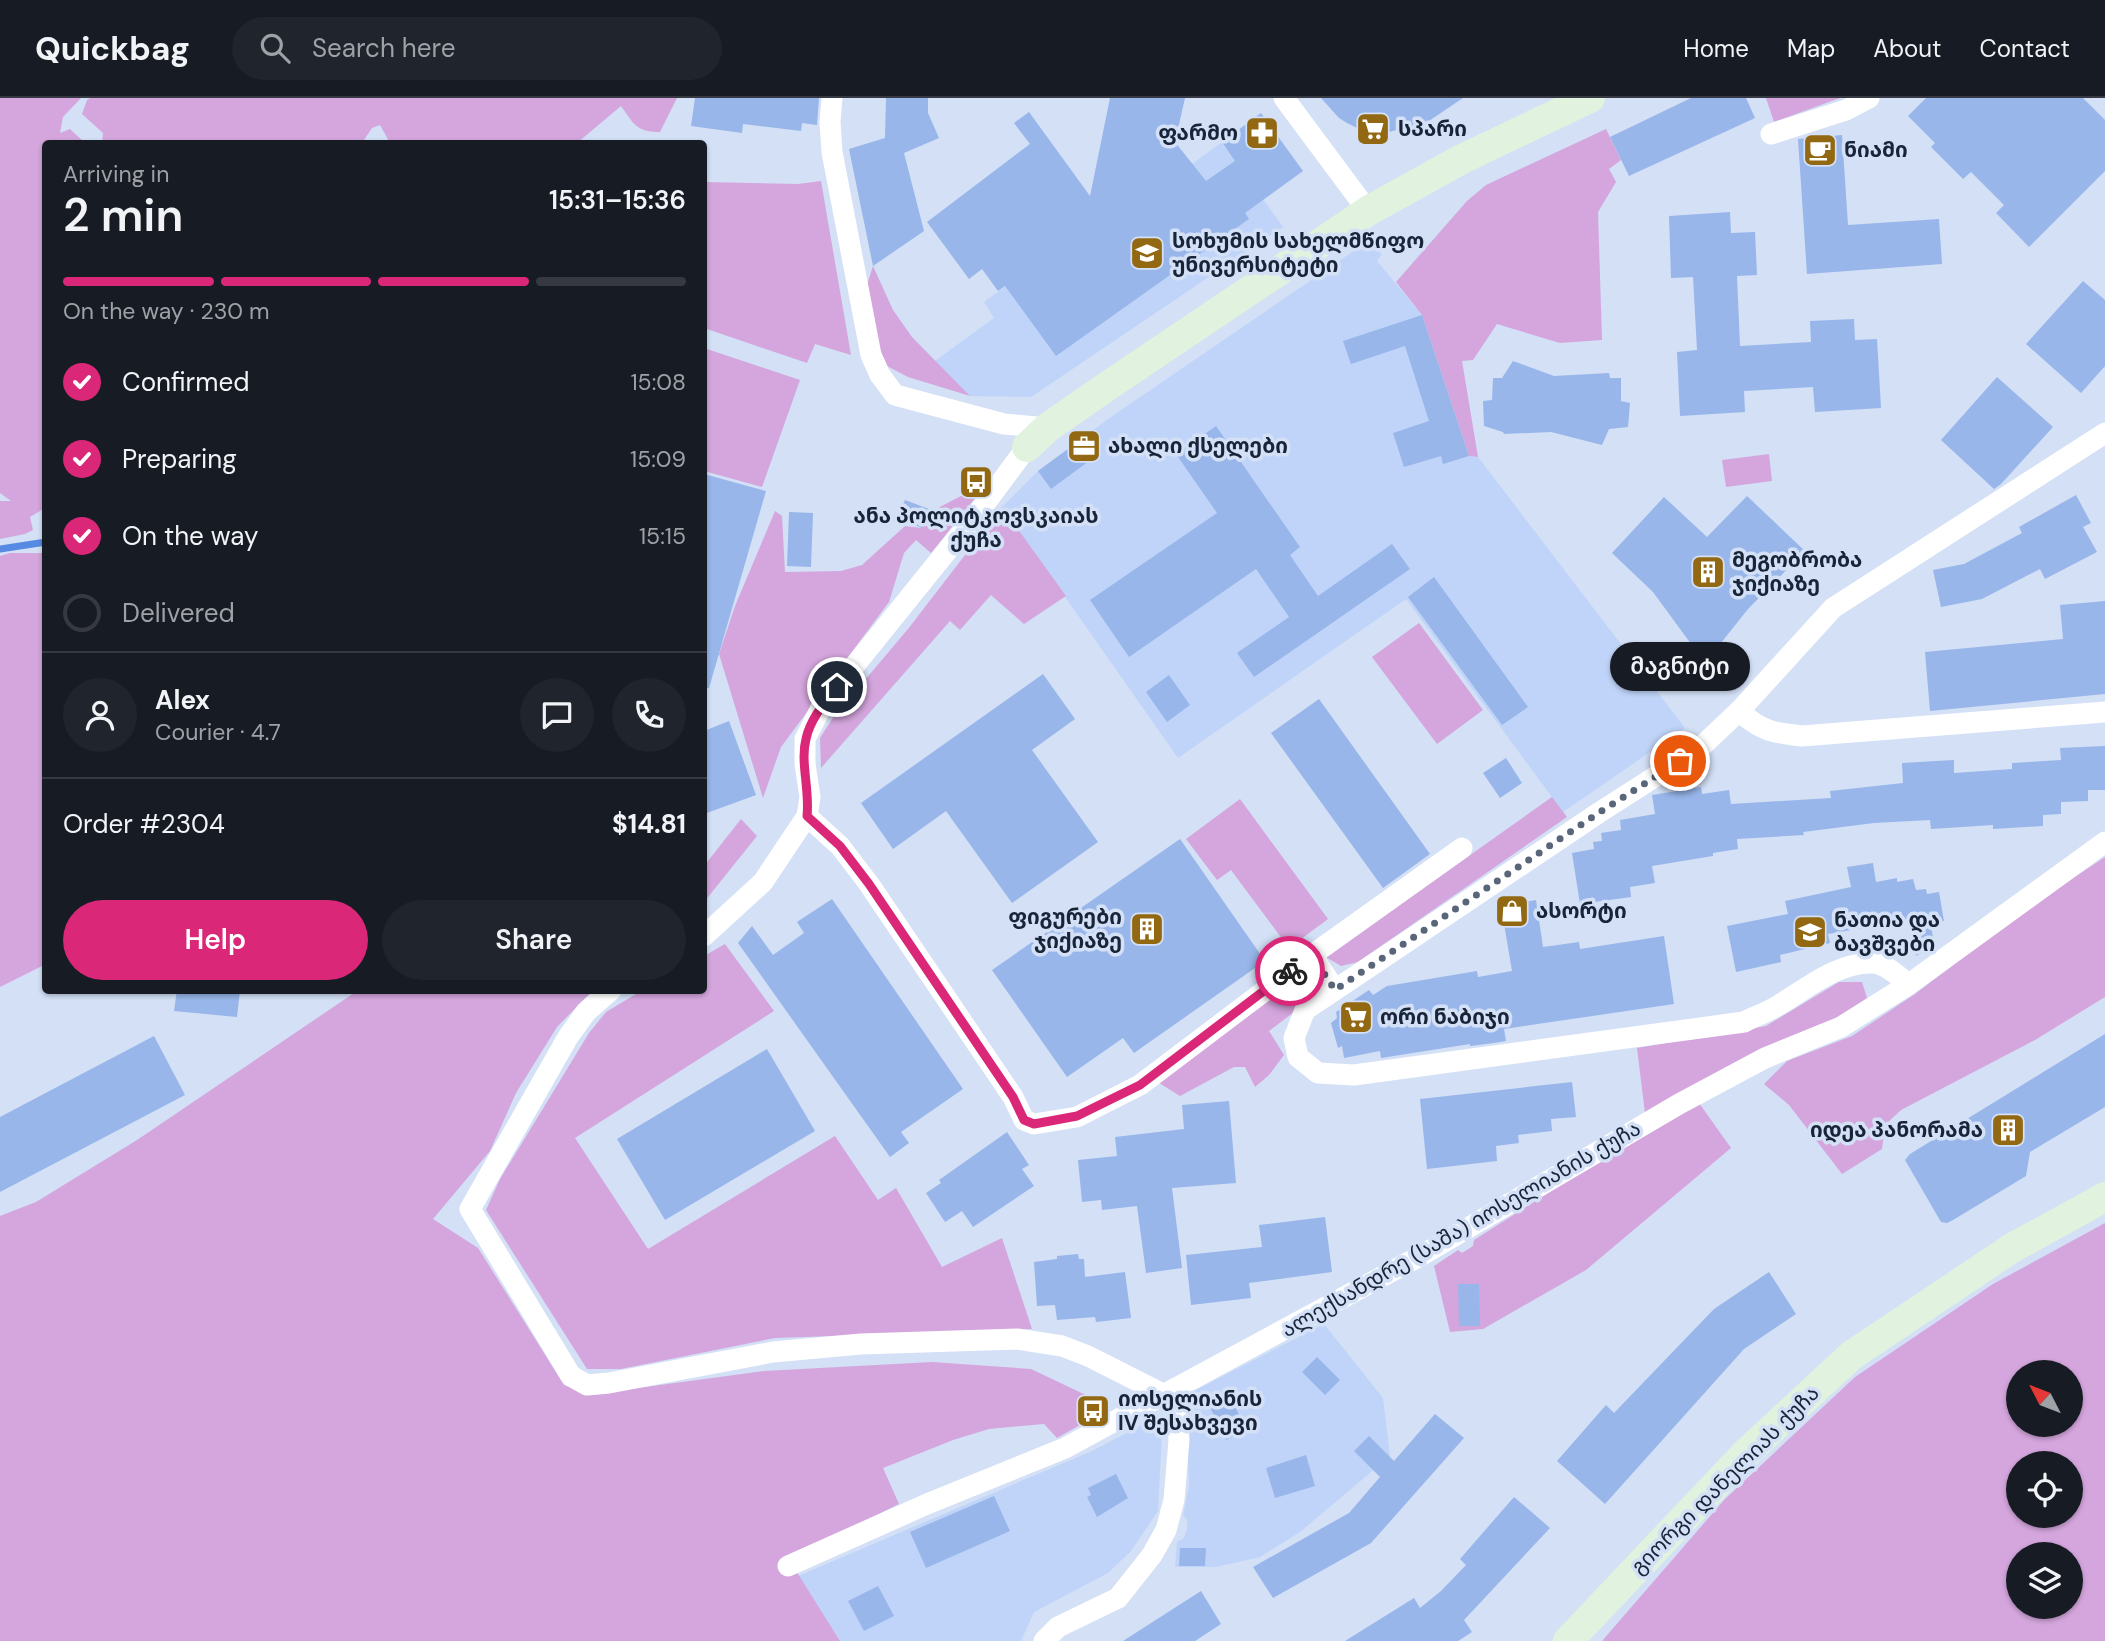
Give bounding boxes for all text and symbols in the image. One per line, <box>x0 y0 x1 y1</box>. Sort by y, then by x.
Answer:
search box <box>232 17 722 80</box>
text: Quickbag <box>35 27 190 70</box>
icon: search <box>256 29 294 67</box>
text: Search here <box>312 31 455 65</box>
text: Home <box>1683 33 1749 64</box>
text: Map <box>1787 33 1835 64</box>
text: About <box>1873 33 1942 64</box>
text: Contact <box>1980 33 2070 64</box>
supermarket icon: სპარი <box>1354 110 1392 148</box>
pharmacy icon: ფარმო <box>1243 114 1281 152</box>
place label: სპარი <box>1398 115 1467 143</box>
place label: ფარმო <box>1158 119 1238 147</box>
cafe icon: ნიამი <box>1801 131 1839 169</box>
place label: ნიამი <box>1844 136 1908 164</box>
text: Arriving in <box>63 159 169 189</box>
text: 15:31–15:36 <box>549 183 686 217</box>
text: 2 min <box>63 185 183 245</box>
place label: სოხუმის სახელმწიფო უნივერსიტეტი <box>1172 227 1424 279</box>
school or university icon: სოხუმის სახელმწიფო უნივერსიტეტი <box>1128 234 1166 272</box>
text: On the way · 230 m <box>63 296 270 326</box>
icon: check <box>63 363 101 401</box>
text: Confirmed <box>122 365 249 399</box>
text: 15:08 <box>630 367 686 397</box>
office icon: ახალი ქსელები <box>1065 427 1103 465</box>
place label: ახალი ქსელები <box>1108 432 1288 460</box>
icon: check <box>63 440 101 478</box>
text: Preparing <box>122 442 237 476</box>
text: 15:09 <box>630 444 686 474</box>
bus stop icon: ანა პოლიტკოვსკაიას ქუჩა <box>957 463 995 501</box>
place label: ანა პოლიტკოვსკაიას ქუჩა <box>853 502 1099 554</box>
icon: check <box>63 517 101 555</box>
text: On the way <box>122 519 258 553</box>
text: 15:15 <box>639 521 686 551</box>
place label: მეგობრობა ჯიქიაზე <box>1732 546 1862 598</box>
building icon: მეგობრობა ჯიქიაზე <box>1689 553 1727 591</box>
text: Delivered <box>122 596 235 630</box>
callout: მაგნიტი <box>1610 642 1750 691</box>
text: მაგნიტი <box>1630 651 1730 681</box>
pin <box>807 657 867 717</box>
icon: home <box>818 668 856 706</box>
button: person <box>63 678 137 752</box>
button: chat <box>520 678 594 752</box>
button: phone <box>612 678 686 752</box>
text: Alex <box>155 683 210 717</box>
text: Courier · 4.7 <box>155 717 281 747</box>
pin <box>1650 731 1710 791</box>
icon: bag <box>1661 742 1699 780</box>
text: Order #2304 <box>63 807 225 841</box>
text: $14.81 <box>612 807 686 841</box>
shop icon: ასორტი <box>1493 892 1531 930</box>
place label: ასორტი <box>1536 897 1627 925</box>
button: Help <box>63 900 368 980</box>
button: Share <box>382 900 686 980</box>
place label: ფიგურები ჯიქიაზე <box>1008 903 1122 955</box>
place label: ნათია და ბავშვები <box>1834 906 1940 958</box>
building icon: ფიგურები ჯიქიაზე <box>1128 910 1166 948</box>
school or university icon: ნათია და ბავშვები <box>1791 913 1829 951</box>
courier <box>1255 936 1325 1006</box>
icon: bike <box>1271 952 1309 990</box>
supermarket icon: ორი ნაბიჯი <box>1337 998 1375 1036</box>
place label: ორი ნაბიჯი <box>1380 1003 1510 1031</box>
building icon: იდეა პანორამა <box>1989 1111 2027 1149</box>
street label: ალექსანდრე (საშა) იოსელიანის ქუჩა <box>1276 1114 1646 1344</box>
place label: იდეა პანორამა <box>1810 1116 1983 1144</box>
north arrow <box>2006 1360 2082 1437</box>
map controls <box>2006 1360 2083 1619</box>
street label: გიორგი დანელიას ქუჩა <box>1625 1380 1825 1580</box>
place label: იოსელიანის IV შესახვევი <box>1118 1385 1262 1437</box>
bus stop icon: იოსელიანის IV შესახვევი <box>1074 1392 1112 1430</box>
button: locate <box>2006 1451 2083 1528</box>
button: layers <box>2006 1542 2083 1619</box>

